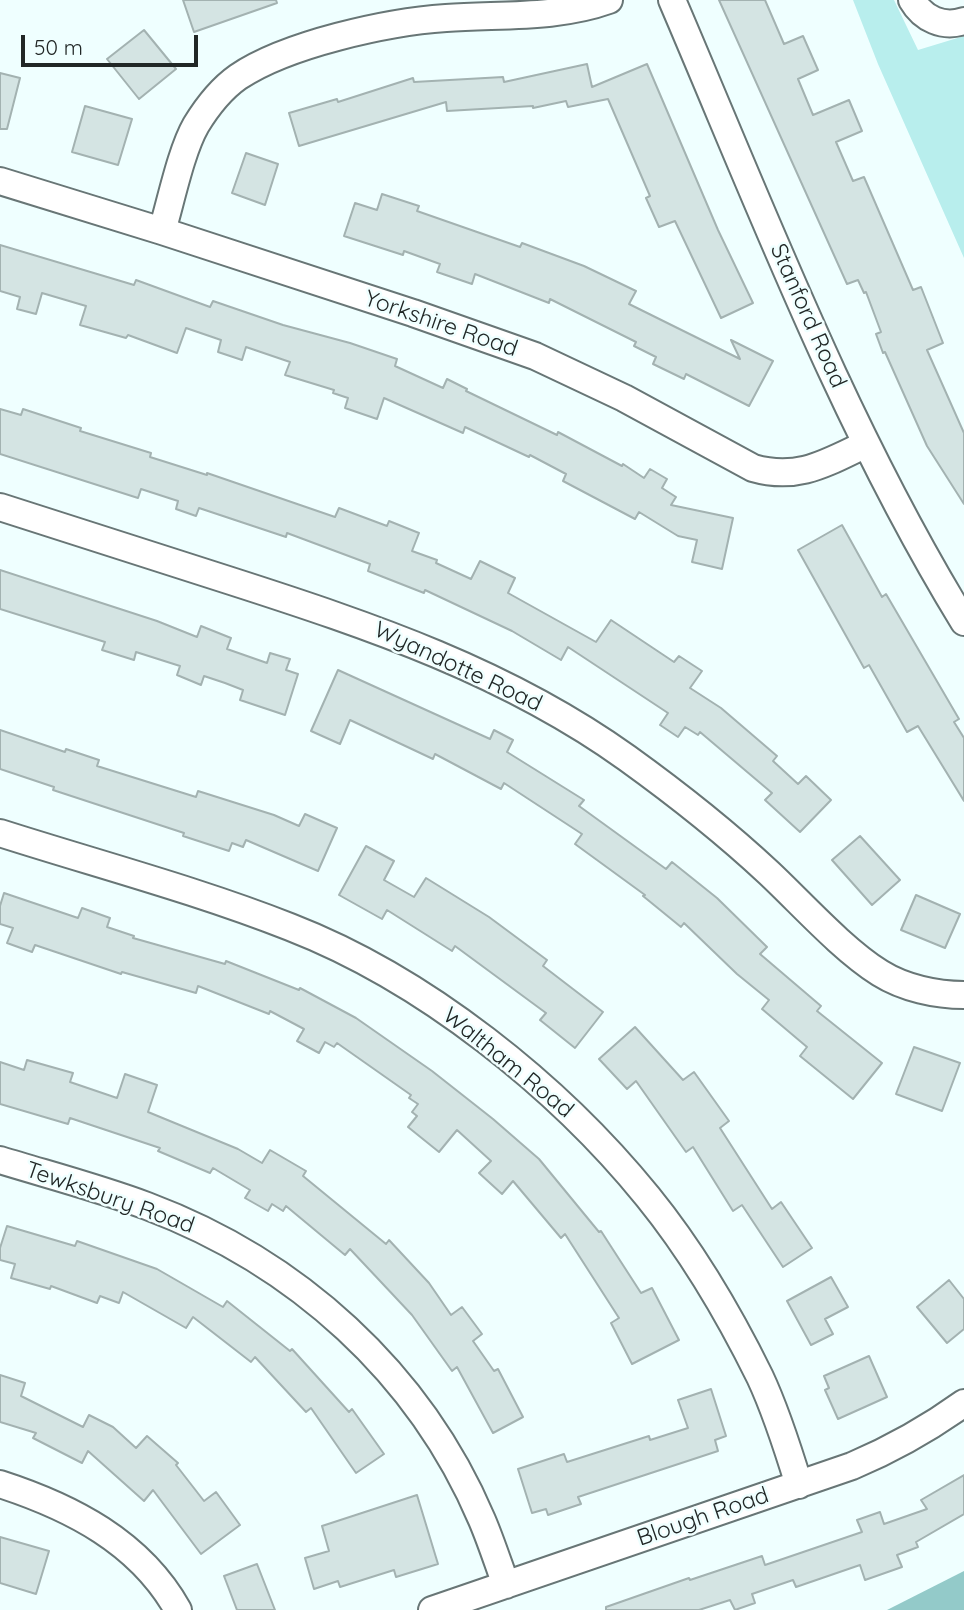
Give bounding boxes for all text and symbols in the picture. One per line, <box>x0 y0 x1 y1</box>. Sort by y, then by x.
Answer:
scale bar <box>24 21 201 65</box>
text: 50 m <box>34 34 83 60</box>
street label: Stanford Road <box>764 240 852 392</box>
street label: Yorkshire Road <box>361 285 521 363</box>
street label: Wyandotte Road <box>370 616 546 718</box>
street label: Waltham Road <box>437 1002 579 1124</box>
street label: Tewksbury Road <box>22 1156 198 1240</box>
street label: Blough Road <box>634 1482 772 1552</box>

